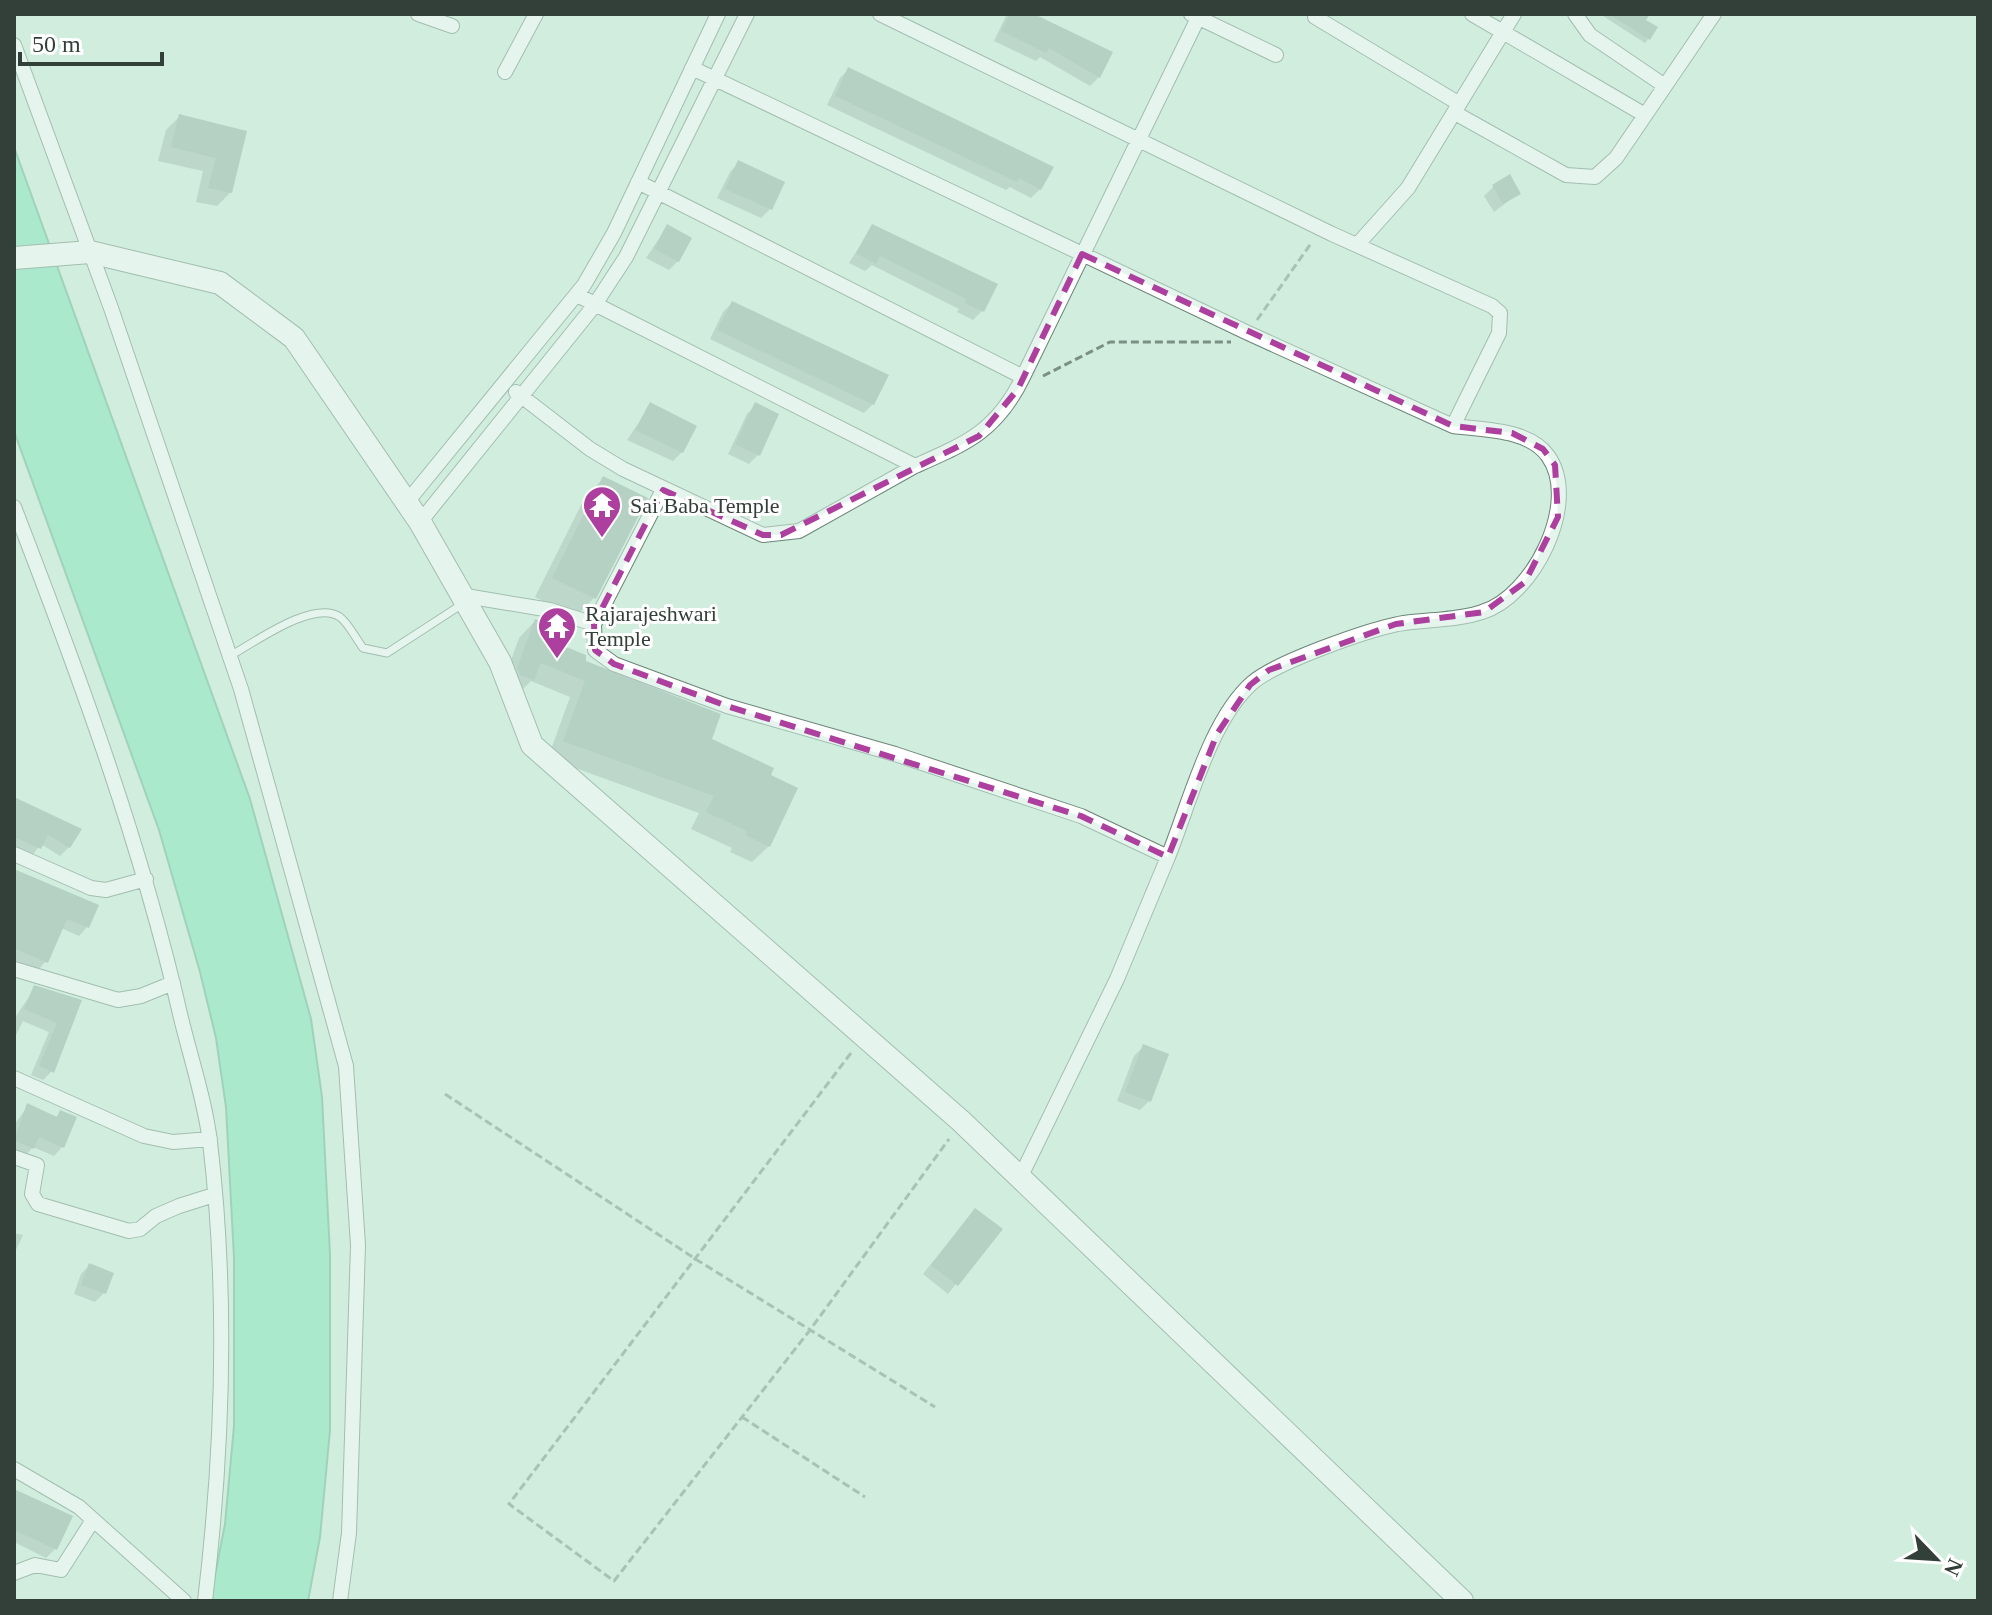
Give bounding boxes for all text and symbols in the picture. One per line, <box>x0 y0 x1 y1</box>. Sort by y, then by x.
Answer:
scale bar <box>20 16 162 66</box>
text: 50 m <box>32 31 81 57</box>
temple icon: Sai Baba Temple <box>581 484 623 539</box>
place label: Sai Baba Temple <box>630 493 780 518</box>
place label: Rajarajeshwari Temple <box>585 601 717 651</box>
temple icon: Rajarajeshwari Temple <box>536 605 578 660</box>
north arrow <box>1896 1519 1976 1599</box>
text: N <box>1939 1555 1968 1580</box>

